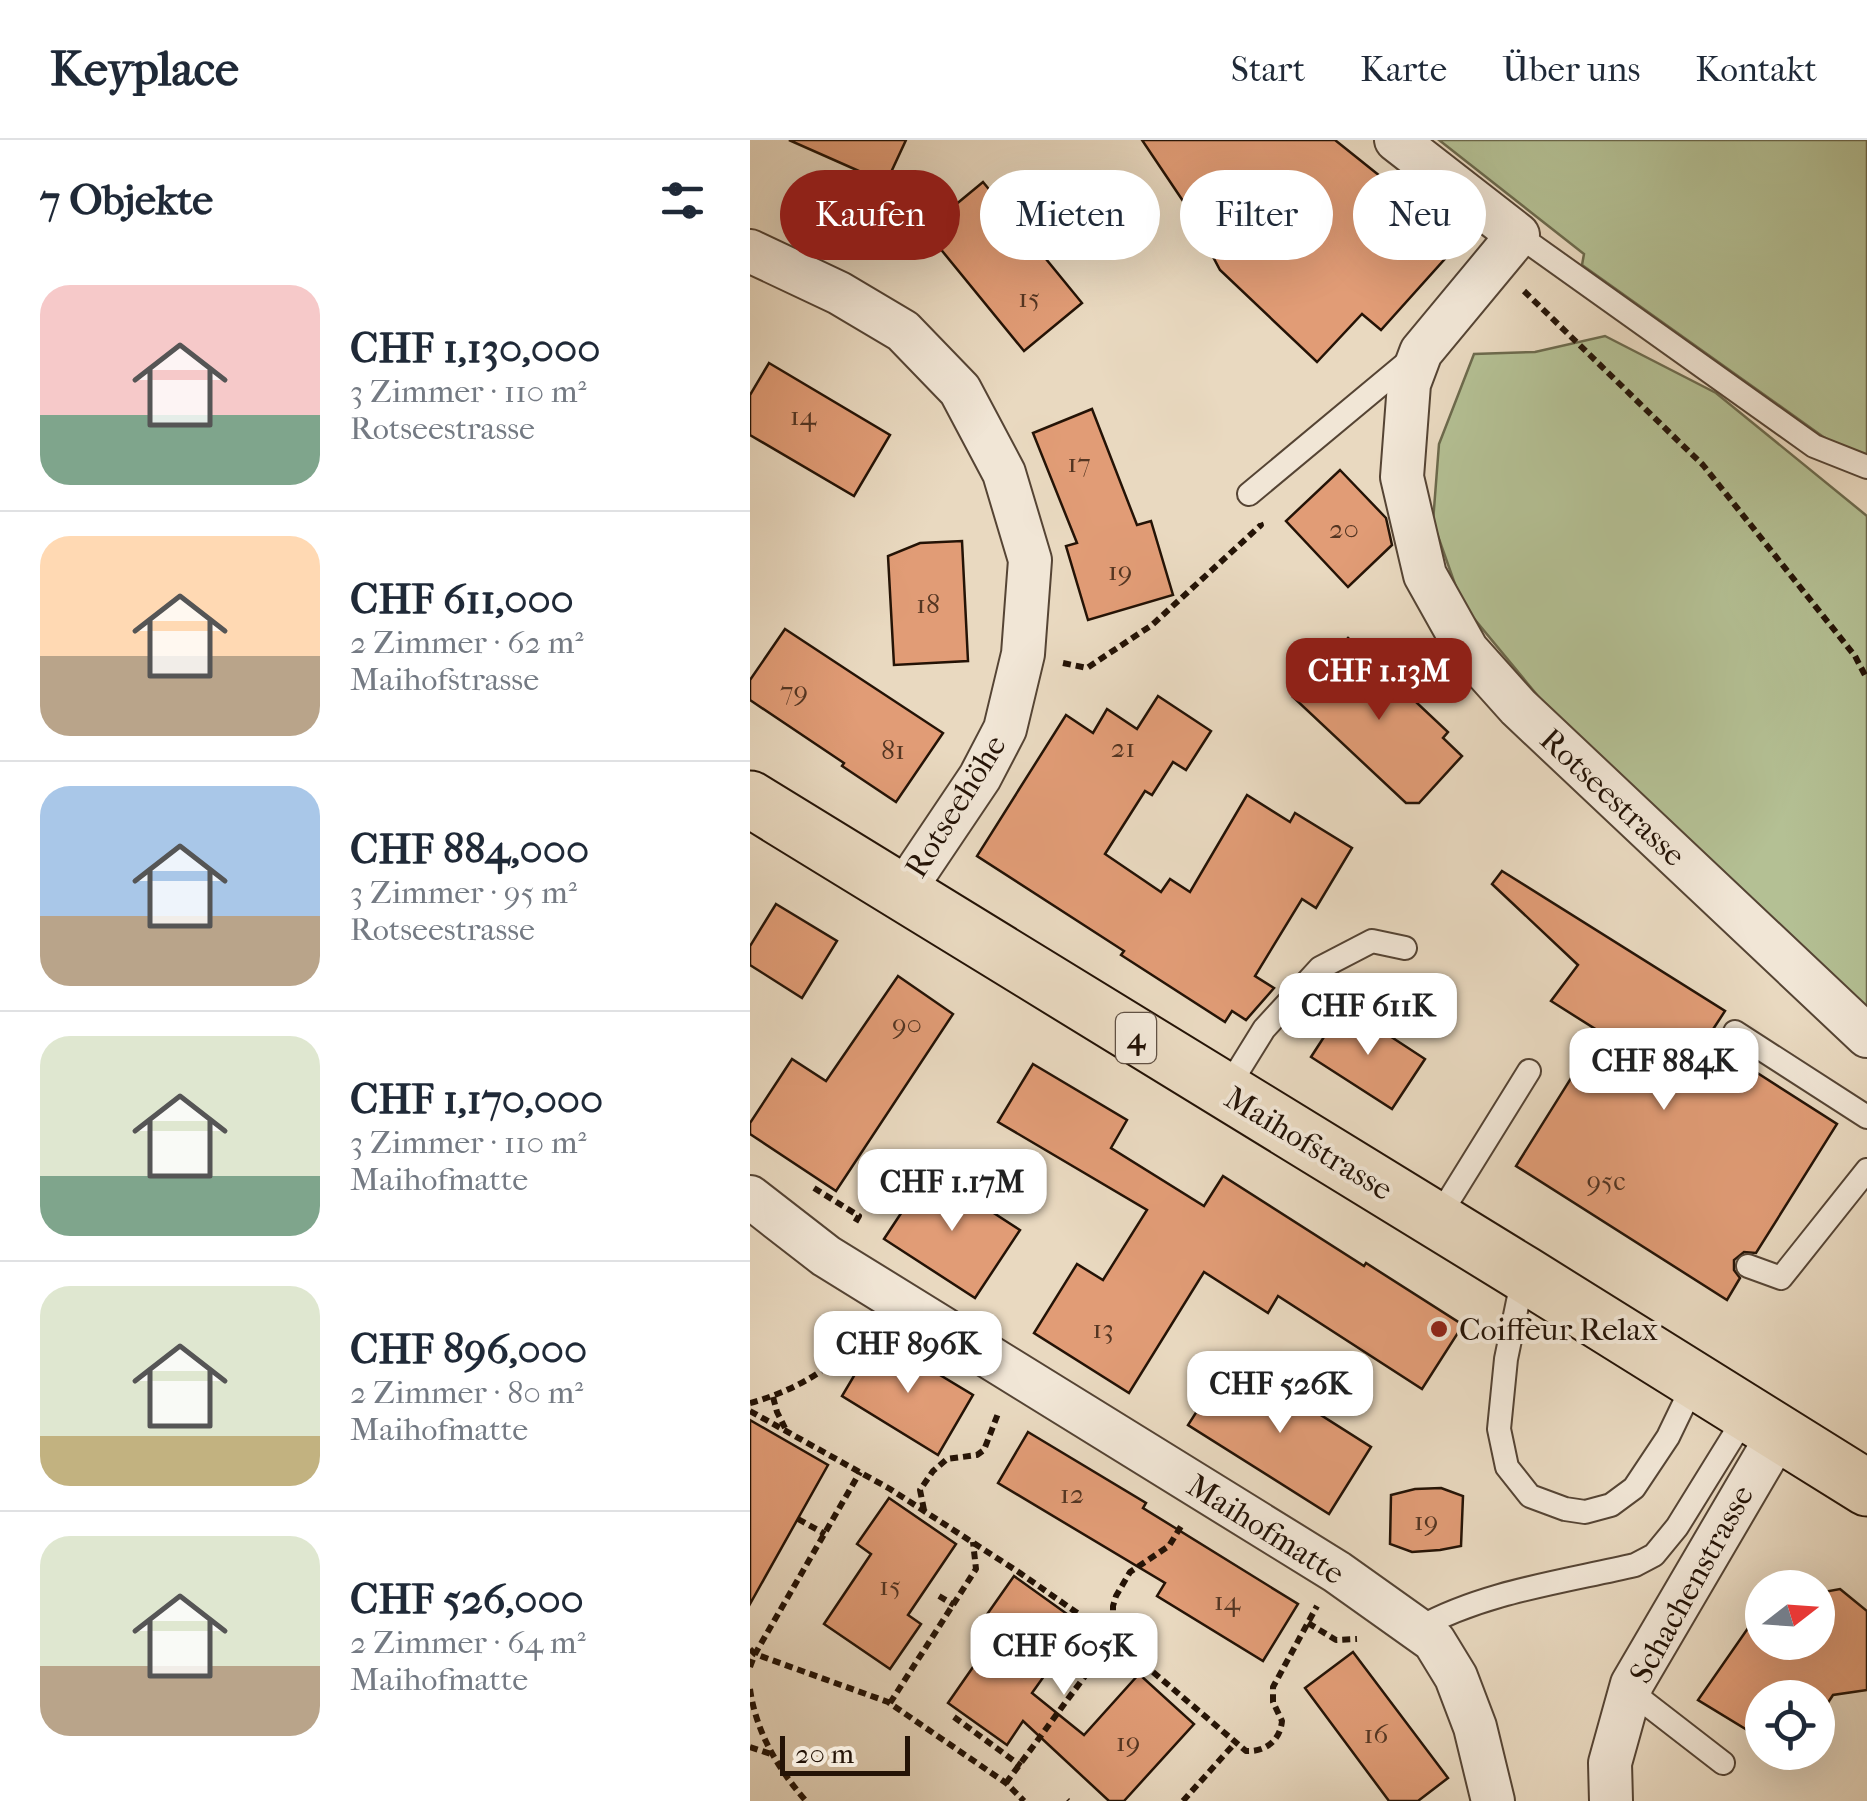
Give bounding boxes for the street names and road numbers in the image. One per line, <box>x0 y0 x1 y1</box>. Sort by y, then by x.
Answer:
street label: Rotseestrasse <box>1532 721 1693 874</box>
street label: Rotseehöhe <box>897 728 1014 884</box>
road number: 4 <box>1116 1013 1156 1063</box>
street label: Maihofstrasse <box>1218 1079 1399 1208</box>
street label: Maihofmatte <box>1180 1467 1351 1592</box>
street label: Schachenstrasse <box>1622 1479 1761 1690</box>

